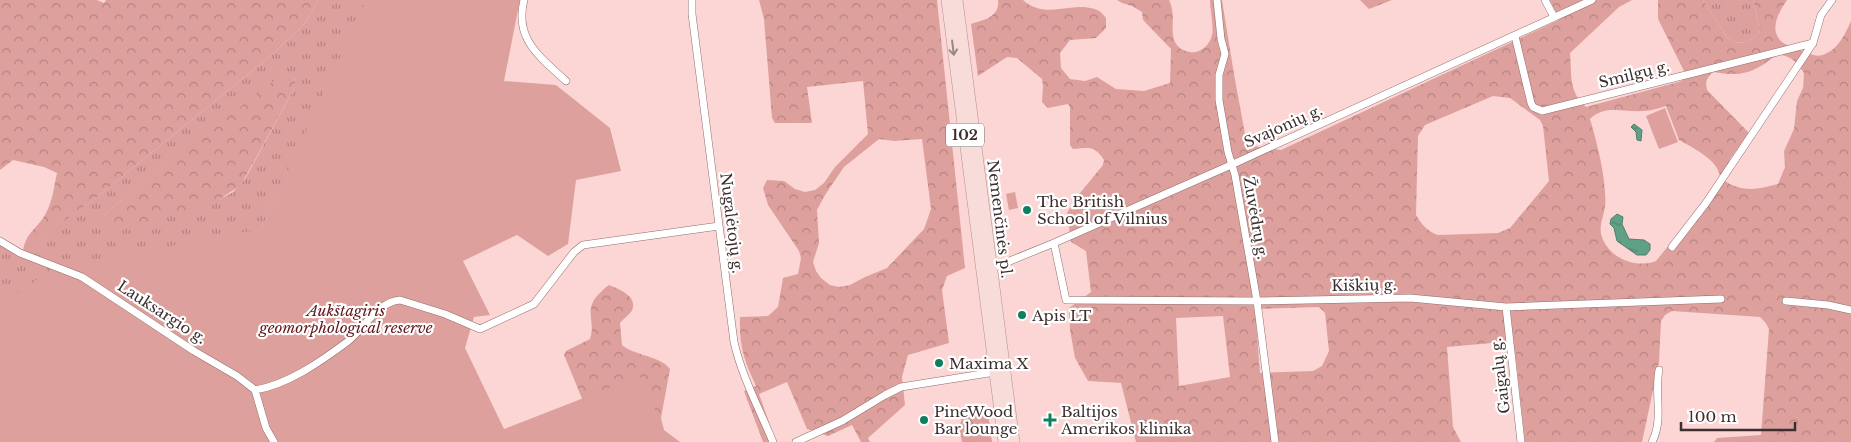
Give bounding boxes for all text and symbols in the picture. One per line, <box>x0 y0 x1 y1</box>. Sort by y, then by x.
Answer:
one-way arrow <box>949 40 959 56</box>
street label: Smilgų g. <box>1597 56 1671 92</box>
street label: Svajonių g. <box>1241 100 1325 152</box>
road number: 102 <box>946 124 984 146</box>
street label: Nemenčinės pl. <box>983 159 1017 279</box>
street label: Nugalėtojų g. <box>716 172 748 274</box>
street label: Žuvėdrų g. <box>1239 175 1273 261</box>
place label: The British School of Vilnius <box>1037 192 1168 228</box>
marker: The British School of Vilnius <box>1021 204 1033 216</box>
street label: Kiškių g. <box>1331 275 1397 295</box>
street label: Lauksargio g. <box>114 276 210 348</box>
park label: Aukštagiris geomorphological reserve <box>257 301 433 337</box>
place label: Apis LT <box>1031 306 1091 325</box>
marker: Apis LT <box>1016 309 1028 321</box>
street label: Gaigalų g. <box>1486 337 1514 415</box>
place label: Maxima X <box>949 354 1029 373</box>
marker: Maxima X <box>933 357 945 369</box>
scale bar <box>1681 400 1795 432</box>
place label: PineWood Bar lounge <box>934 402 1017 438</box>
place label: Baltijos Amerikos klinika <box>1060 402 1192 438</box>
text: 100 m <box>1688 407 1737 426</box>
marker: Baltijos Amerikos klinika <box>1043 413 1057 427</box>
marker: PineWood Bar lounge <box>918 414 930 426</box>

